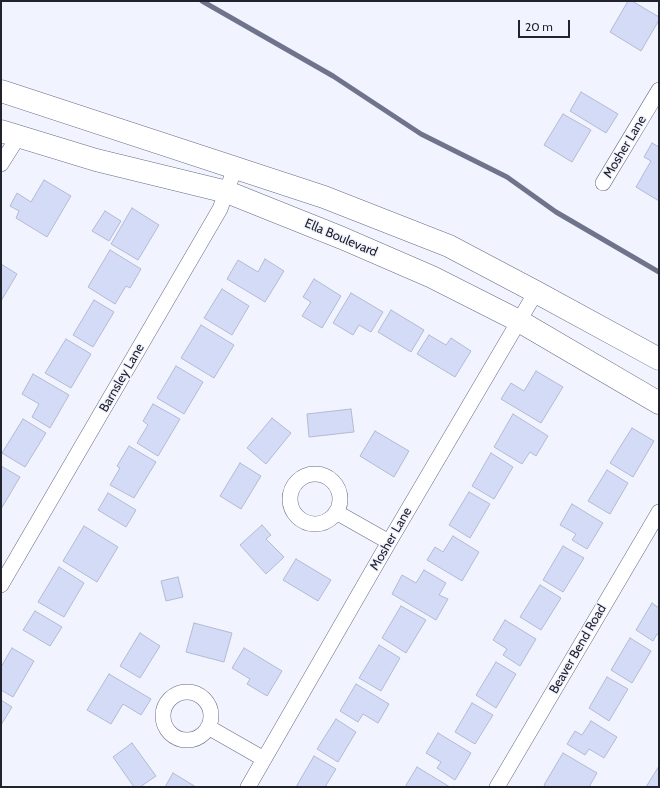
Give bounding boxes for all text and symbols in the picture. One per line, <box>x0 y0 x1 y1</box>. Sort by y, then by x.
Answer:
scale bar <box>520 12 572 38</box>
text: 20 m <box>525 19 553 34</box>
street label: Mosher Lane <box>600 113 650 181</box>
street label: Ella Boulevard <box>302 216 380 260</box>
street label: Barnsley Lane <box>96 341 148 415</box>
street label: Mosher Lane <box>367 505 415 573</box>
street label: Beaver Bend Road <box>546 602 610 696</box>

